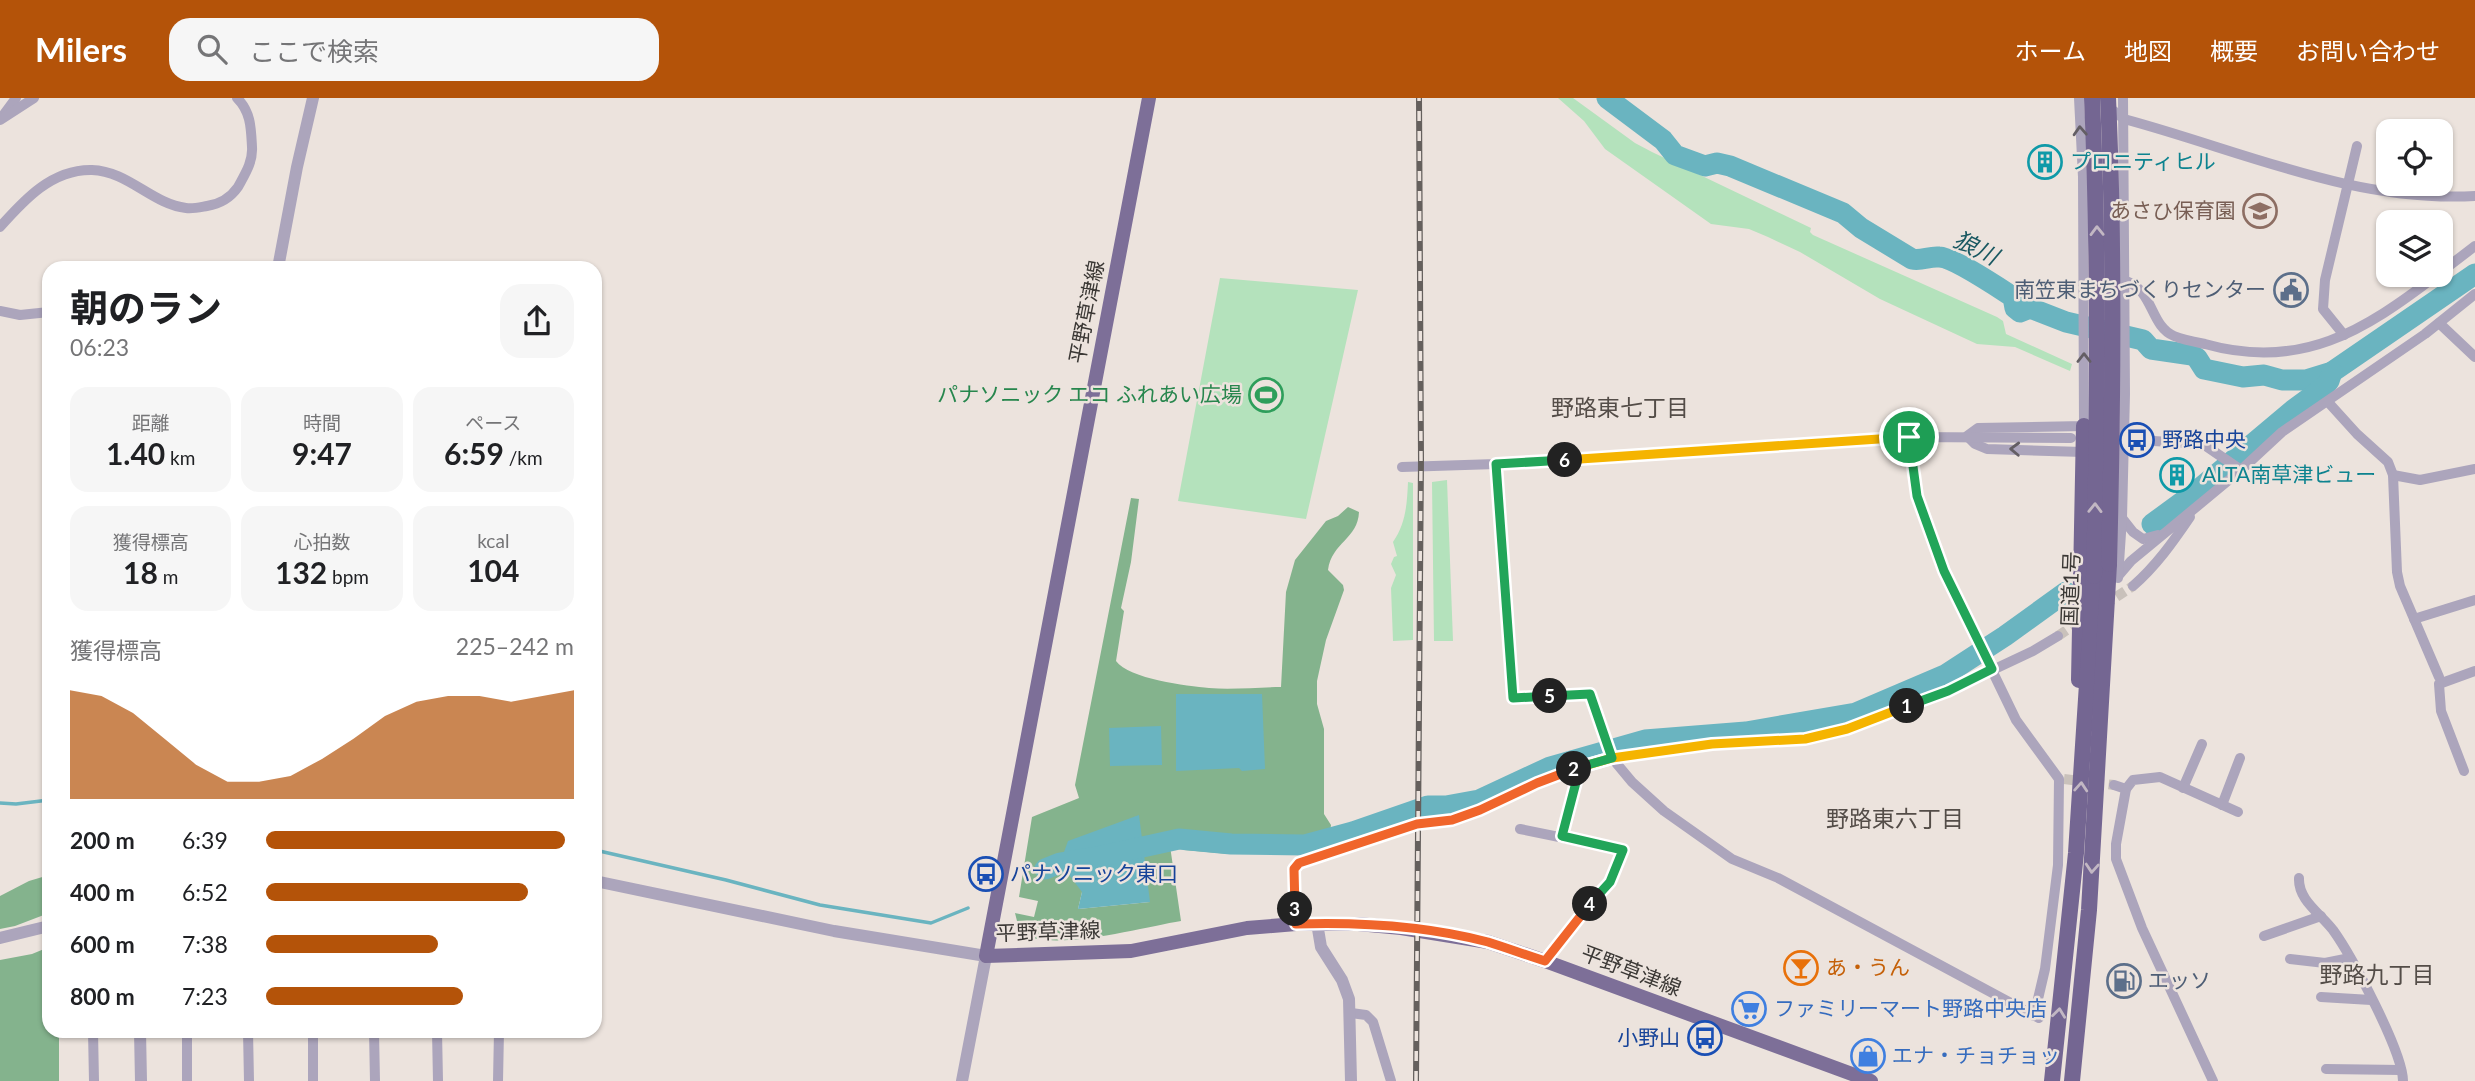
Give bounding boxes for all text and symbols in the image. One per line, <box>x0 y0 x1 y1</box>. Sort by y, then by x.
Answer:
search box <box>169 18 659 81</box>
text: Milers <box>35 29 127 69</box>
icon: search <box>193 30 231 68</box>
text: ここで検索 <box>249 35 379 67</box>
text: ホーム <box>2015 36 2086 65</box>
text: 地図 <box>2124 36 2172 65</box>
text: 概要 <box>2210 36 2258 65</box>
text: お問い合わせ <box>2296 36 2440 65</box>
map controls <box>2376 119 2453 287</box>
button: locate <box>2376 119 2453 196</box>
one-way arrow <box>2073 125 2088 136</box>
building icon: プロニティヒル <box>2026 143 2064 181</box>
place label: プロニティヒル <box>2070 148 2216 173</box>
school or university icon: あさひ保育園 <box>2241 192 2279 230</box>
place label: あさひ保育園 <box>2110 197 2236 222</box>
button: layers <box>2376 210 2453 287</box>
water label: 狼川 <box>1950 224 2006 271</box>
one-way arrow <box>2089 226 2105 236</box>
street label: 平野草津線 <box>1063 258 1108 366</box>
public building icon: 南笠東まちづくりセンター <box>2272 271 2310 309</box>
place label: 南笠東まちづくりセンター <box>2014 276 2266 301</box>
text: 朝のラン <box>70 284 222 330</box>
button: share <box>500 284 574 358</box>
text: 06:23 <box>70 333 129 361</box>
one-way arrow <box>2076 352 2092 363</box>
sports icon: パナソニック エコ ふれあい広場 <box>1247 376 1285 414</box>
place label: パナソニック エコ ふれあい広場 <box>937 381 1242 406</box>
district label: 野路東七丁目 <box>1551 393 1689 421</box>
pin <box>1879 407 1939 467</box>
text: 距離 <box>132 411 170 434</box>
text: 時間 <box>303 411 341 434</box>
text: ペース <box>465 411 521 434</box>
icon: arrive <box>1890 418 1928 456</box>
bus stop icon: 野路中央 <box>2118 421 2156 459</box>
place label: 野路中央 <box>2162 426 2246 451</box>
text: 1.40 <box>106 435 165 471</box>
text: 9:47 <box>292 435 352 471</box>
text: 6:59 <box>444 435 504 471</box>
pin: 6 <box>1548 442 1582 478</box>
one-way arrow <box>2009 442 2020 457</box>
text: km <box>165 446 195 469</box>
text: /km <box>504 446 543 469</box>
text: 6 <box>1559 448 1570 471</box>
building icon: ALTA南草津ビュー <box>2158 456 2196 494</box>
place label: ALTA南草津ビュー <box>2202 461 2376 486</box>
one-way arrow <box>2088 502 2103 513</box>
text: kcal <box>477 529 509 552</box>
text: 獲得標高 <box>113 530 189 553</box>
text: 心拍数 <box>293 530 351 553</box>
street label: 国道1号 <box>2056 551 2083 627</box>
text: 104 <box>467 552 519 588</box>
text: 18 <box>123 554 158 590</box>
text: 132 <box>275 554 327 590</box>
text: m <box>158 565 178 588</box>
text: bpm <box>327 565 369 588</box>
text: 225–242 m <box>456 632 574 660</box>
text: 獲得標高 <box>70 636 162 664</box>
pin: 5 <box>1532 678 1568 714</box>
text: 5 <box>1544 684 1555 707</box>
pin: 1 <box>1890 688 1924 724</box>
text: 1 <box>1901 694 1912 717</box>
pin: 2 <box>1556 752 1592 786</box>
text: 2 <box>1568 757 1579 780</box>
one-way arrow <box>2073 781 2088 792</box>
district label: 野路東六丁目 <box>1826 804 1964 832</box>
text: 200 m <box>70 826 135 854</box>
text: 6:39 <box>182 826 228 854</box>
bus stop icon: パナソニック東口 <box>967 855 1005 893</box>
place label: パナソニック東口 <box>1010 860 1178 885</box>
one-way arrow <box>2085 862 2100 873</box>
text: 400 m <box>70 878 135 906</box>
text: 6:52 <box>182 878 228 906</box>
pin: 4 <box>1572 886 1608 922</box>
pin: 3 <box>1278 892 1312 926</box>
text: 4 <box>1584 892 1595 915</box>
text: 3 <box>1289 897 1300 920</box>
street label: 平野草津線 <box>995 916 1101 945</box>
text: 600 m <box>70 930 135 958</box>
text: 7:38 <box>182 930 228 958</box>
street label: 平野草津線 <box>1578 939 1685 1000</box>
bar icon: あ・うん <box>1782 949 1820 987</box>
place label: あ・うん <box>1826 954 1910 979</box>
district label: 野路九丁目 <box>2320 960 2435 988</box>
fuel station icon: エッソ <box>2105 962 2143 1000</box>
place label: エッソ <box>2148 967 2211 992</box>
text: 800 m <box>70 982 135 1010</box>
text: 7:23 <box>182 982 228 1010</box>
supermarket icon: ファミリーマート野路中央店 <box>1730 990 1768 1028</box>
place label: ファミリーマート野路中央店 <box>1774 995 2047 1020</box>
one-way arrow <box>2052 1007 2067 1019</box>
bus stop icon: 小野山 <box>1686 1019 1724 1057</box>
place label: 小野山 <box>1617 1024 1680 1049</box>
shop icon: エナ・チョチョッ <box>1849 1037 1887 1075</box>
place label: エナ・チョチョッ <box>1892 1042 2060 1067</box>

